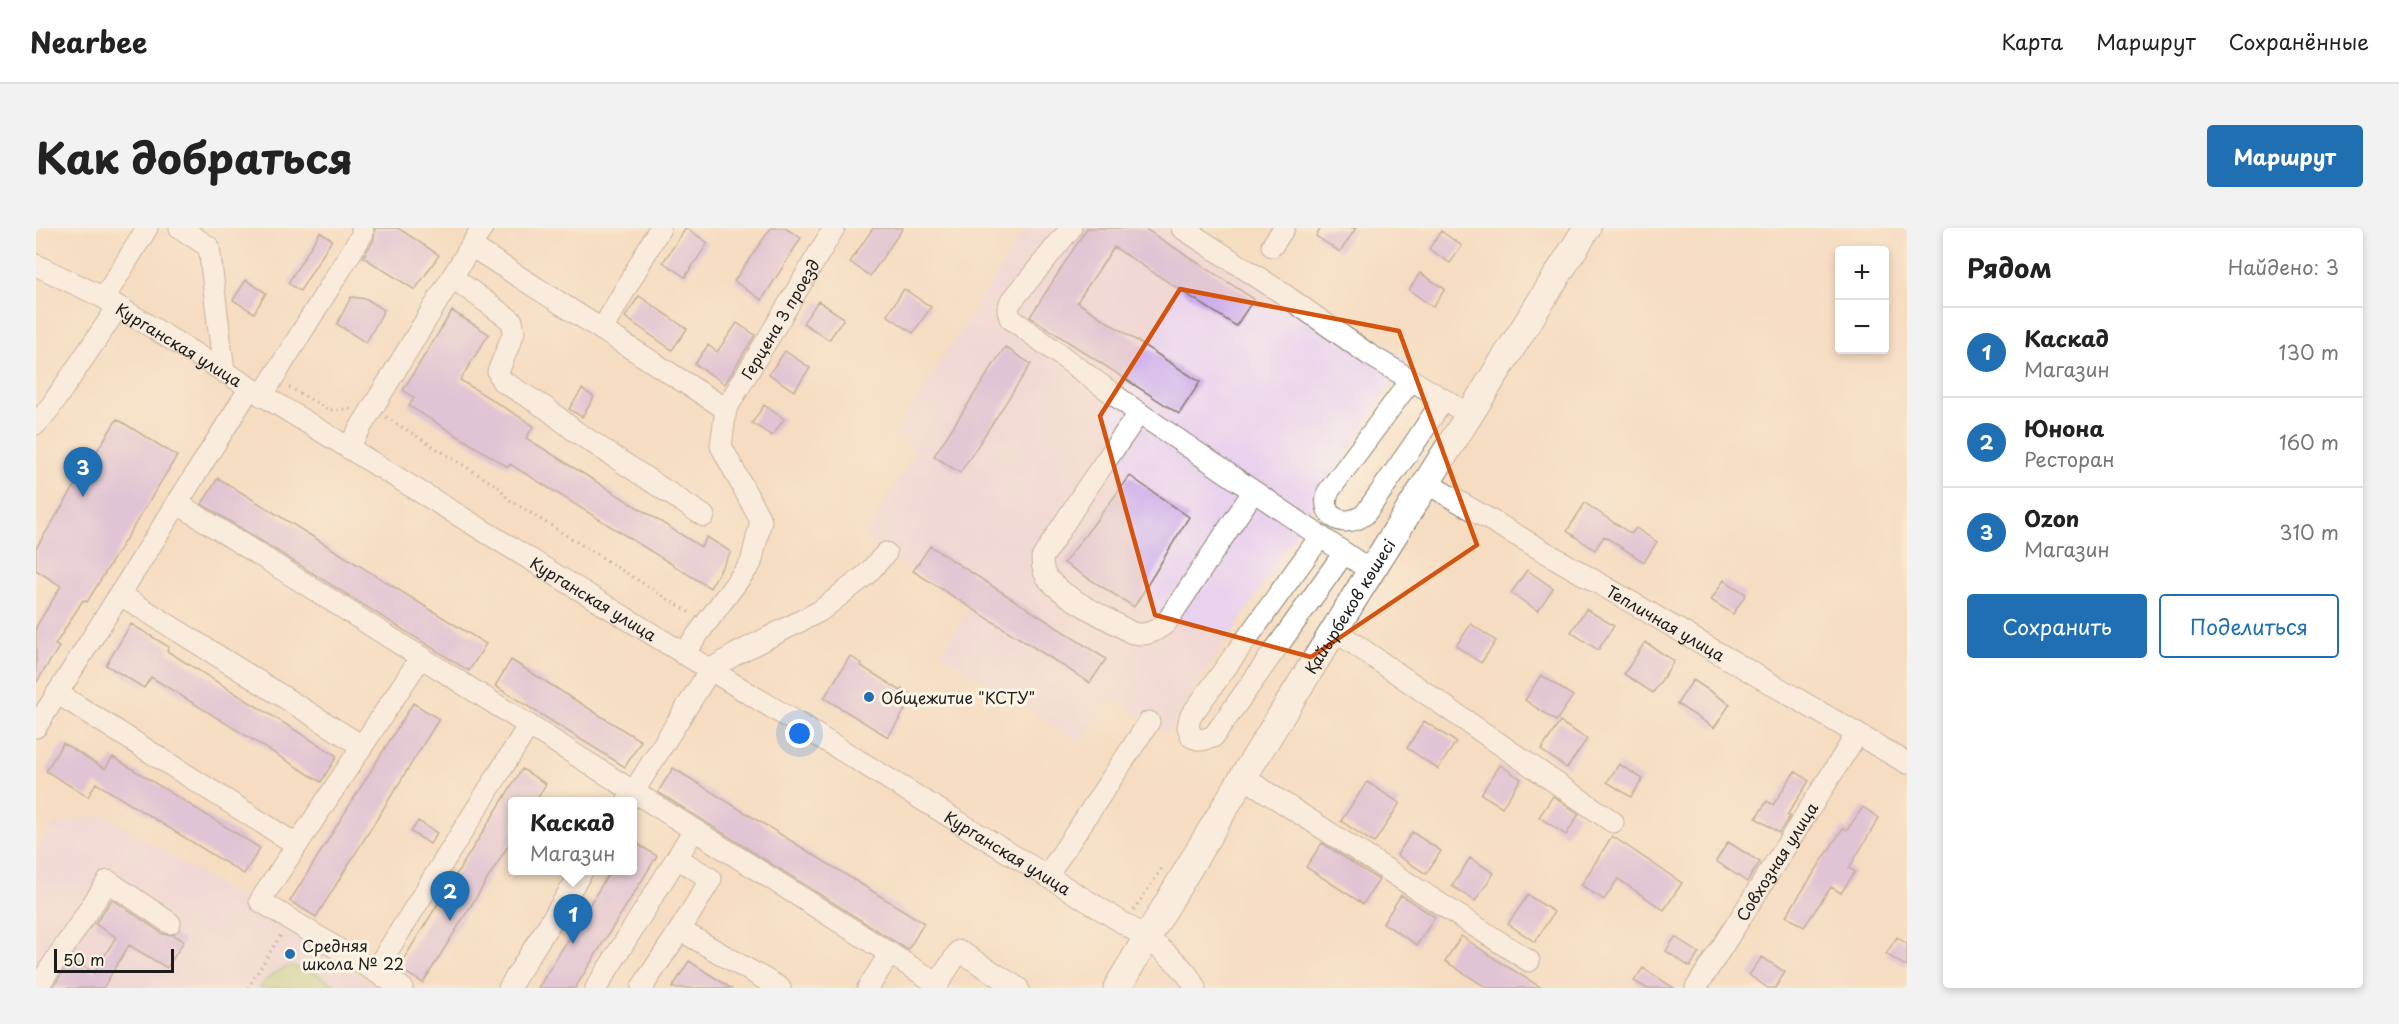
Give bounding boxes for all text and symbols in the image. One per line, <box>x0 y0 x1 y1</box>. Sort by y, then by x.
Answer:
text: Nearbee <box>30 20 147 63</box>
text: Карта <box>2002 25 2063 57</box>
text: Маршрут <box>2096 25 2196 57</box>
text: Сохранённые <box>2229 25 2369 57</box>
text: Как добраться <box>36 125 353 188</box>
button: Маршрут <box>2207 125 2363 187</box>
map controls <box>1835 246 1889 354</box>
button: + <box>1835 246 1889 300</box>
text: Рядом <box>1967 248 2052 287</box>
text: Найдено: 3 <box>2228 252 2339 282</box>
street label: Герцена 3 проезд <box>735 254 825 384</box>
street label: Курганская улица <box>112 296 247 392</box>
button: − <box>1835 300 1889 354</box>
text: Каскад <box>2024 321 2109 354</box>
text: 1 <box>1982 337 1991 367</box>
text: 130 m <box>2279 337 2339 367</box>
text: Магазин <box>2024 354 2110 384</box>
text: Юнона <box>2024 411 2104 444</box>
text: 2 <box>1979 427 1994 457</box>
text: 160 m <box>2279 427 2339 457</box>
text: Ресторан <box>2024 444 2115 474</box>
pin: 3 <box>64 448 102 497</box>
text: Ozon <box>2024 501 2079 534</box>
text: 3 <box>1980 517 1993 547</box>
text: 310 m <box>2279 517 2339 547</box>
street label: Қайырбеков көшесі <box>1298 534 1400 678</box>
text: Магазин <box>2024 534 2110 564</box>
street label: Курганская улица <box>526 550 661 646</box>
street label: Тепличная улица <box>1602 579 1730 667</box>
button: Сохранить <box>1967 594 2147 658</box>
button: Поделиться <box>2159 594 2339 658</box>
place label: Общежитие "КСТУ" <box>881 685 1035 709</box>
marker: Общежитие "КСТУ" <box>862 690 876 704</box>
your location <box>785 719 814 748</box>
popup <box>508 797 637 875</box>
street label: Совхозная улица <box>1730 797 1823 925</box>
street label: Курганская улица <box>940 804 1076 900</box>
text: Каскад <box>530 805 615 838</box>
text: Магазин <box>530 838 615 868</box>
pin: 2 <box>430 872 470 921</box>
pin: 1 <box>554 894 592 944</box>
place label: Средняя школа № 22 <box>302 933 404 975</box>
scale bar <box>54 946 174 974</box>
text: 50 m <box>63 947 104 971</box>
marker: Средняя школа № 22 <box>283 947 297 961</box>

